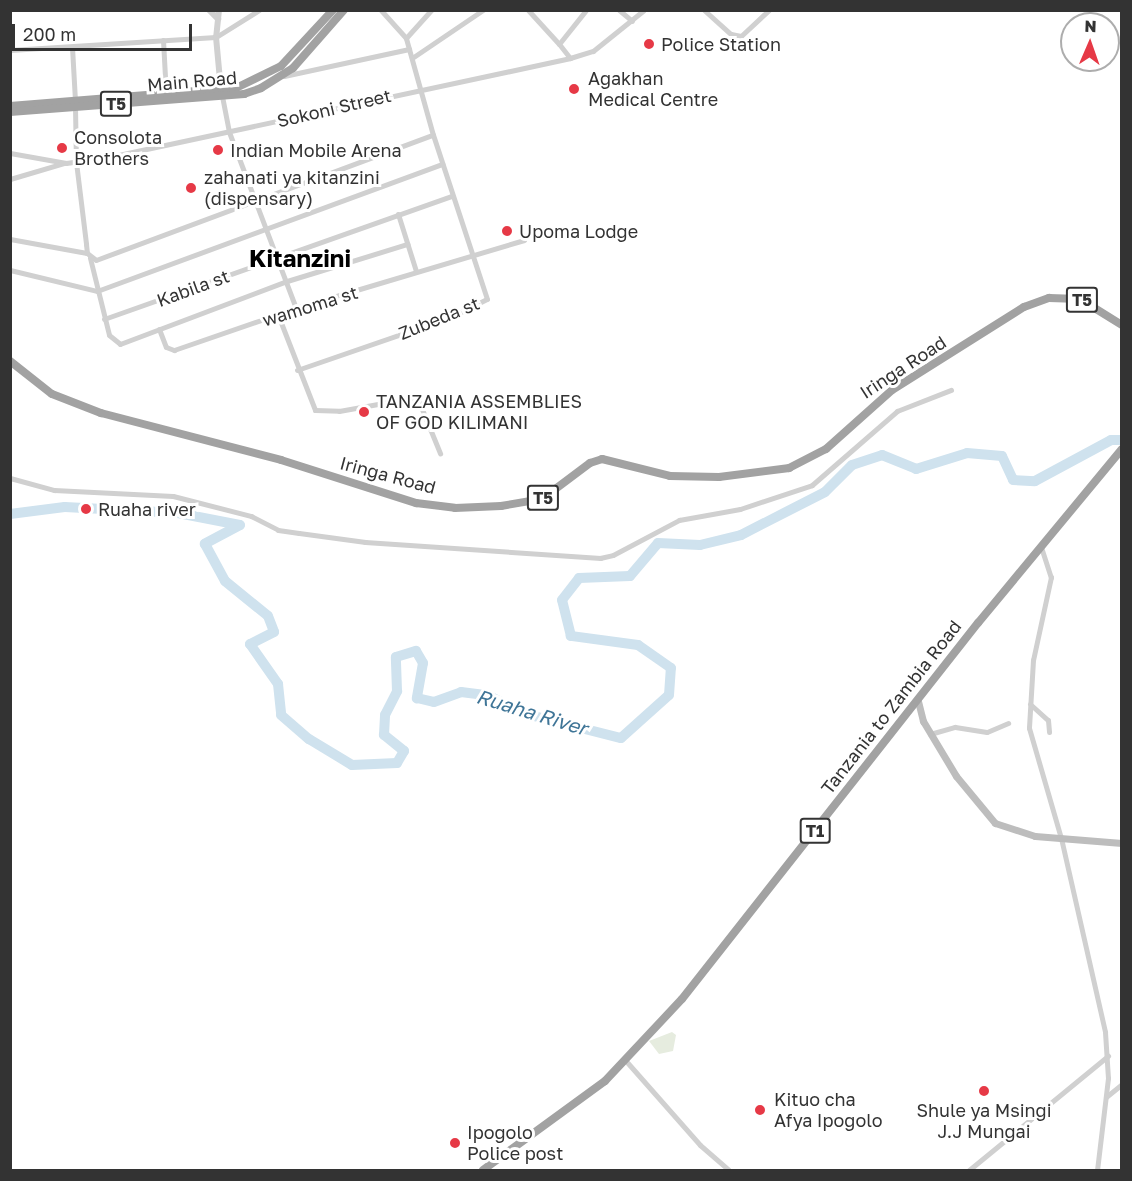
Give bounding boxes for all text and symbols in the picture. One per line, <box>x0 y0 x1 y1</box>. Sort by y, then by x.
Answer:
scale bar <box>15 12 195 50</box>
north arrow <box>1060 12 1120 72</box>
text: N <box>1084 16 1097 36</box>
text: 200 m <box>23 23 76 45</box>
place label: Police Station <box>661 33 781 55</box>
marker: Police Station <box>642 37 656 51</box>
street label: Main Road <box>146 66 238 96</box>
place label: Agakhan Medical Centre <box>588 68 718 110</box>
marker: Agakhan Medical Centre <box>565 80 583 98</box>
street label: Sokoni Street <box>275 84 393 132</box>
road number: T5 <box>100 91 132 117</box>
place label: Consolota Brothers <box>74 127 162 170</box>
place label: Indian Mobile Arena <box>230 139 402 161</box>
marker: Consolota Brothers <box>55 141 69 155</box>
marker: Indian Mobile Arena <box>211 143 225 157</box>
place label: zahanati ya kitanzini (dispensary) <box>204 167 380 210</box>
marker: zahanati ya kitanzini (dispensary) <box>182 179 200 197</box>
place label: Upoma Lodge <box>519 220 638 242</box>
marker: Upoma Lodge <box>500 224 514 238</box>
district label: Kitanzini <box>249 244 351 272</box>
street label: Kabila st <box>154 265 232 311</box>
street label: wamoma st <box>260 281 360 331</box>
road number: T5 <box>1066 287 1098 313</box>
street label: Zubeda st <box>395 292 483 344</box>
street label: Iringa Road <box>856 331 950 403</box>
place label: TANZANIA ASSEMBLIES OF GOD KILIMANI <box>376 391 582 434</box>
marker: TANZANIA ASSEMBLIES OF GOD KILIMANI <box>357 405 371 419</box>
street label: Iringa Road <box>338 452 438 498</box>
road number: T5 <box>526 485 560 511</box>
place label: Ruaha river <box>98 498 196 520</box>
marker: Ruaha river <box>79 502 93 516</box>
street label: Tanzania to Zambia Road <box>816 616 966 798</box>
water label: Ruaha River <box>474 684 590 740</box>
road number: T1 <box>798 818 832 844</box>
marker: Shule ya Msingi J.J Mungai <box>977 1084 991 1098</box>
place label: Kituo cha Afya Ipogolo <box>774 1089 883 1132</box>
place label: Shule ya Msingi J.J Mungai <box>916 1100 1052 1142</box>
marker: Kituo cha Afya Ipogolo <box>751 1101 769 1119</box>
place label: Ipogolo Police post <box>467 1122 563 1164</box>
marker: Ipogolo Police post <box>448 1136 462 1150</box>

